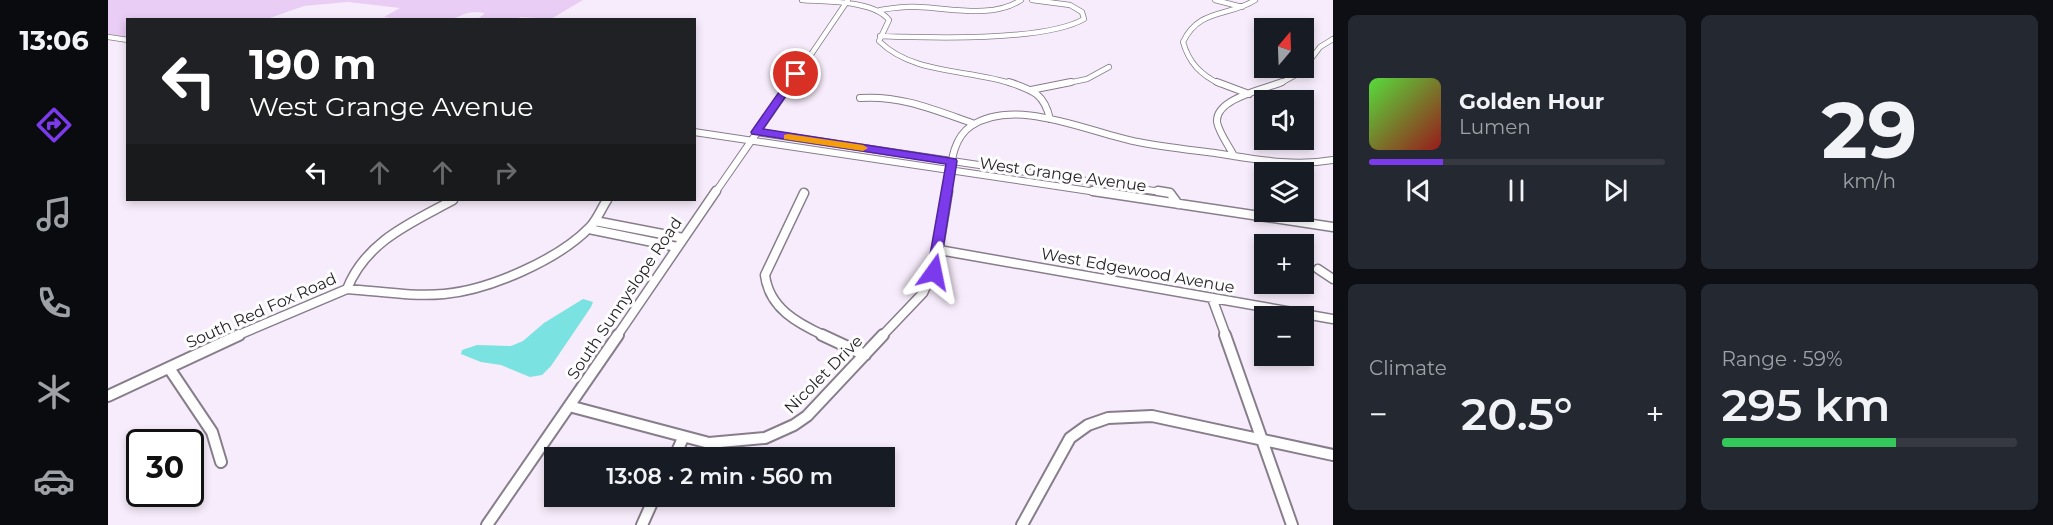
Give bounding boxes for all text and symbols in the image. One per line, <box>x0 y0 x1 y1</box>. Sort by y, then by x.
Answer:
north arrow <box>1254 18 1314 78</box>
map controls <box>1254 18 1314 366</box>
text: 13:06 <box>19 24 89 57</box>
text: 190 m <box>249 38 377 90</box>
icon: left <box>150 42 228 120</box>
pin <box>770 48 821 99</box>
icon: arrive <box>779 57 812 90</box>
text: 29 <box>1821 82 1917 178</box>
text: Golden Hour <box>1459 88 1604 115</box>
text: West Grange Avenue <box>249 90 534 123</box>
button: sound <box>1254 90 1314 150</box>
icon: directions <box>33 104 75 146</box>
text: Lumen <box>1459 115 1531 139</box>
street label: West Grange Avenue <box>978 153 1148 196</box>
icon: left <box>300 156 333 189</box>
icon: ahead <box>363 156 396 189</box>
icon: ahead <box>426 156 459 189</box>
icon: right <box>489 156 522 189</box>
button: layers <box>1254 162 1314 222</box>
text: km/h <box>1843 169 1896 193</box>
icon: previous <box>1402 174 1435 207</box>
icon: pause <box>1500 174 1533 207</box>
icon: next <box>1599 174 1632 207</box>
icon: music <box>33 193 75 235</box>
street label: South Sunnyslope Road <box>563 214 686 383</box>
button: + <box>1254 234 1314 294</box>
position arrow <box>902 240 966 304</box>
street label: West Edgewood Avenue <box>1040 244 1236 297</box>
street label: South Red Fox Road <box>183 269 339 352</box>
icon: phone <box>33 282 75 324</box>
button: − <box>1254 306 1314 366</box>
street label: Nicolet Drive <box>780 331 866 417</box>
text: Range · 59% <box>1722 347 1843 371</box>
text: Climate <box>1369 356 1447 380</box>
icon: climate <box>33 371 75 413</box>
text: 295 km <box>1722 377 1890 432</box>
text: 20.5° <box>1461 386 1573 441</box>
text: − <box>1369 394 1388 434</box>
text: + <box>1646 394 1664 434</box>
speed limit sign: 30 <box>126 429 204 507</box>
icon: car <box>33 460 75 502</box>
text: 13:08 · 2 min · 560 m <box>606 463 833 490</box>

